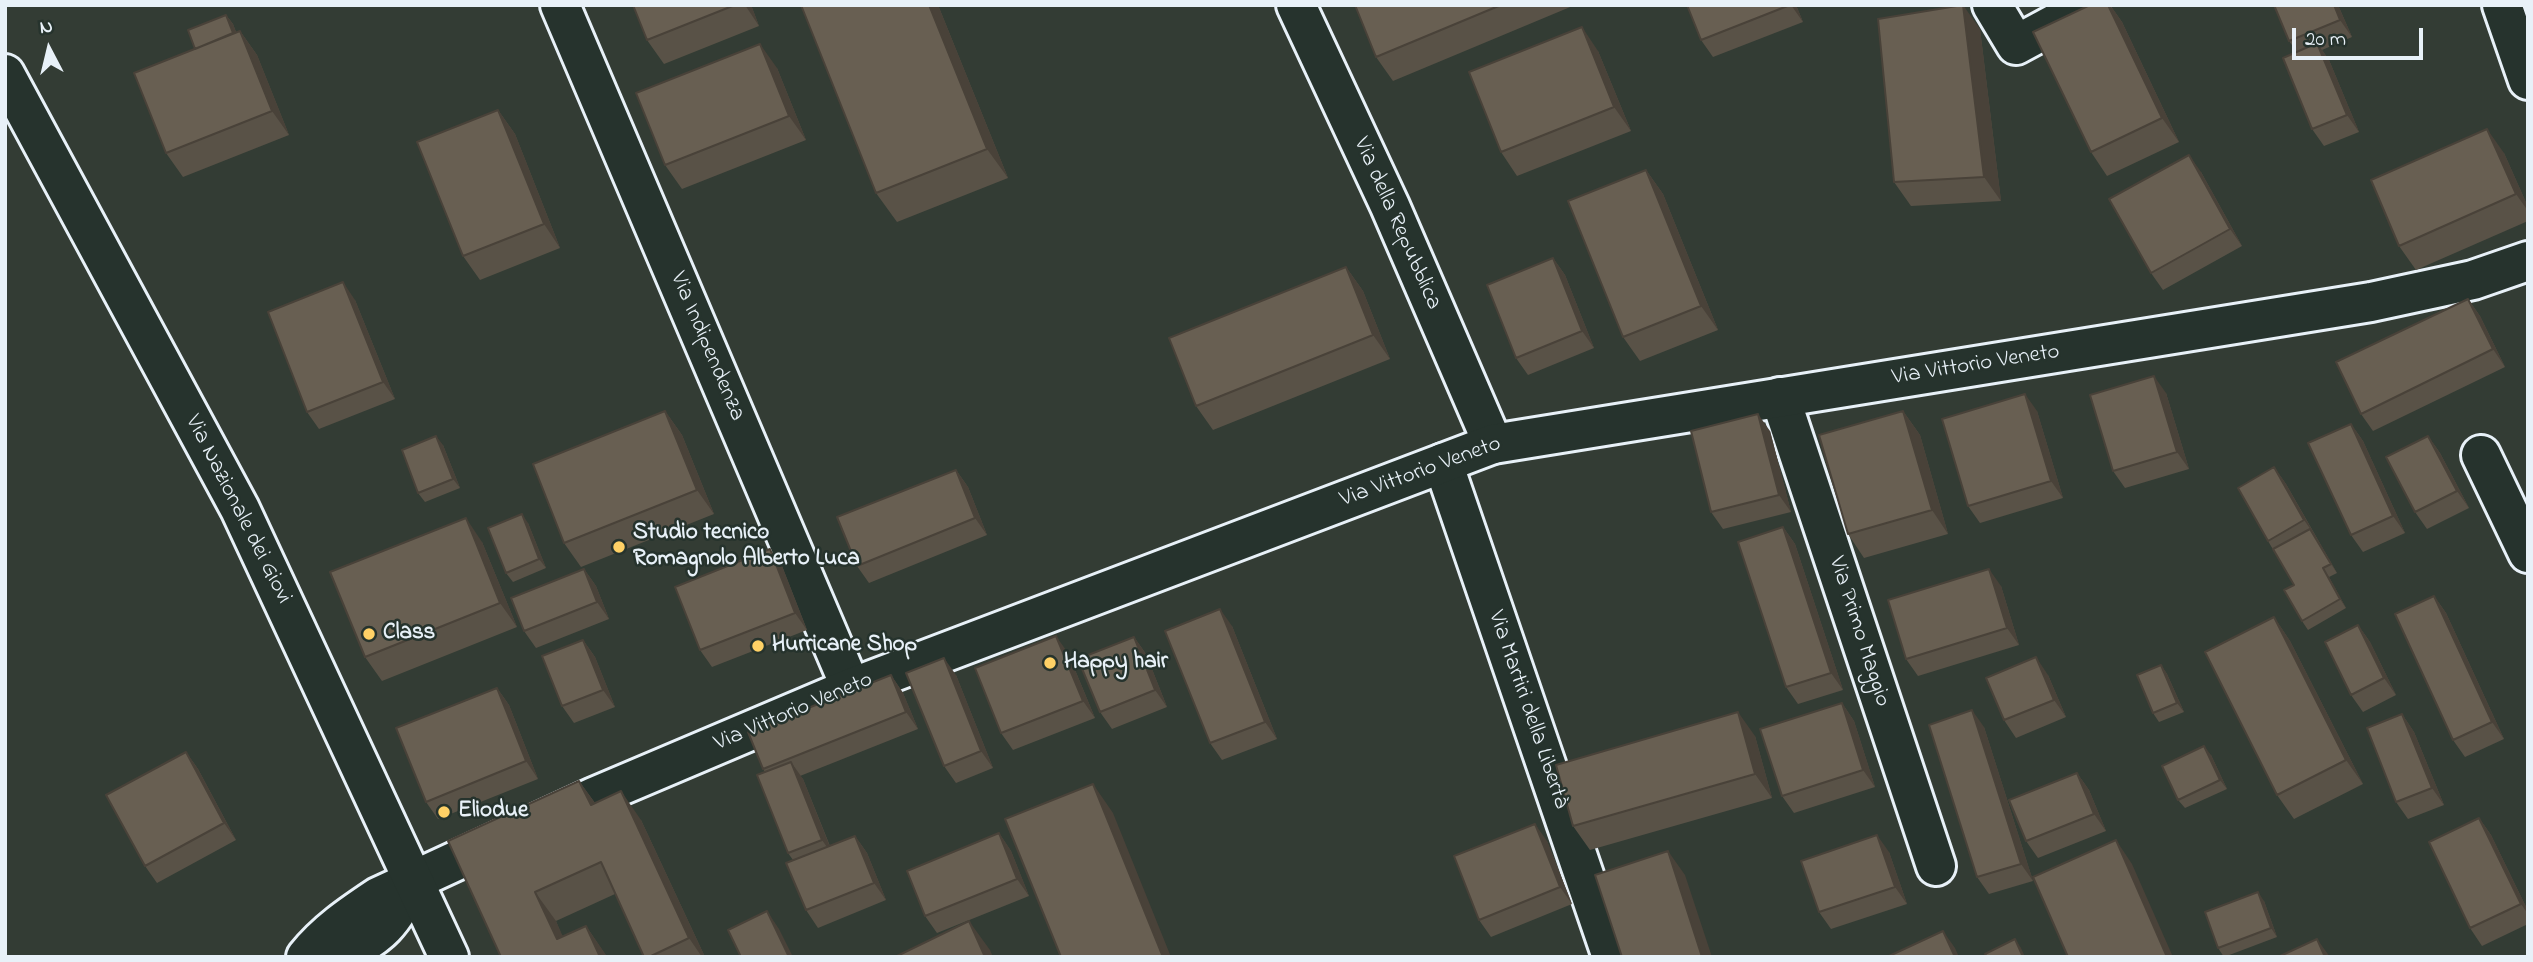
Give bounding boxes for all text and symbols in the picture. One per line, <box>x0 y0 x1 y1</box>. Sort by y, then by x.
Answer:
text: N <box>38 13 54 42</box>
north arrow <box>14 14 84 84</box>
scale bar <box>2295 14 2426 58</box>
text: 20 m <box>2305 25 2346 55</box>
street label: Via della Repubblica <box>1346 134 1446 314</box>
street label: Via Indipendenza <box>662 268 750 426</box>
street label: Via Vittorio Veneto <box>1890 339 2062 393</box>
street label: Via Nazionale dei Giovi <box>177 411 297 609</box>
street label: Via Vittorio Veneto <box>1337 431 1505 515</box>
place label: Studio tecnico Romagnolo Alberto Luca <box>633 520 860 574</box>
marker: Studio tecnico Romagnolo Alberto Luca <box>611 539 627 555</box>
street label: Via Primo Maggio <box>1821 553 1895 711</box>
street label: Via Martiri della Libertà <box>1480 607 1574 813</box>
place label: Class <box>383 620 435 648</box>
marker: Class <box>361 626 377 642</box>
place label: Hurricane Shop <box>772 632 917 660</box>
marker: Hurricane Shop <box>750 638 766 654</box>
place label: Happy hair <box>1064 649 1168 677</box>
marker: Happy hair <box>1042 655 1058 671</box>
street label: Via Vittorio Veneto <box>711 667 877 759</box>
place label: Eliodue <box>458 798 528 826</box>
marker: Eliodue <box>436 804 452 820</box>

